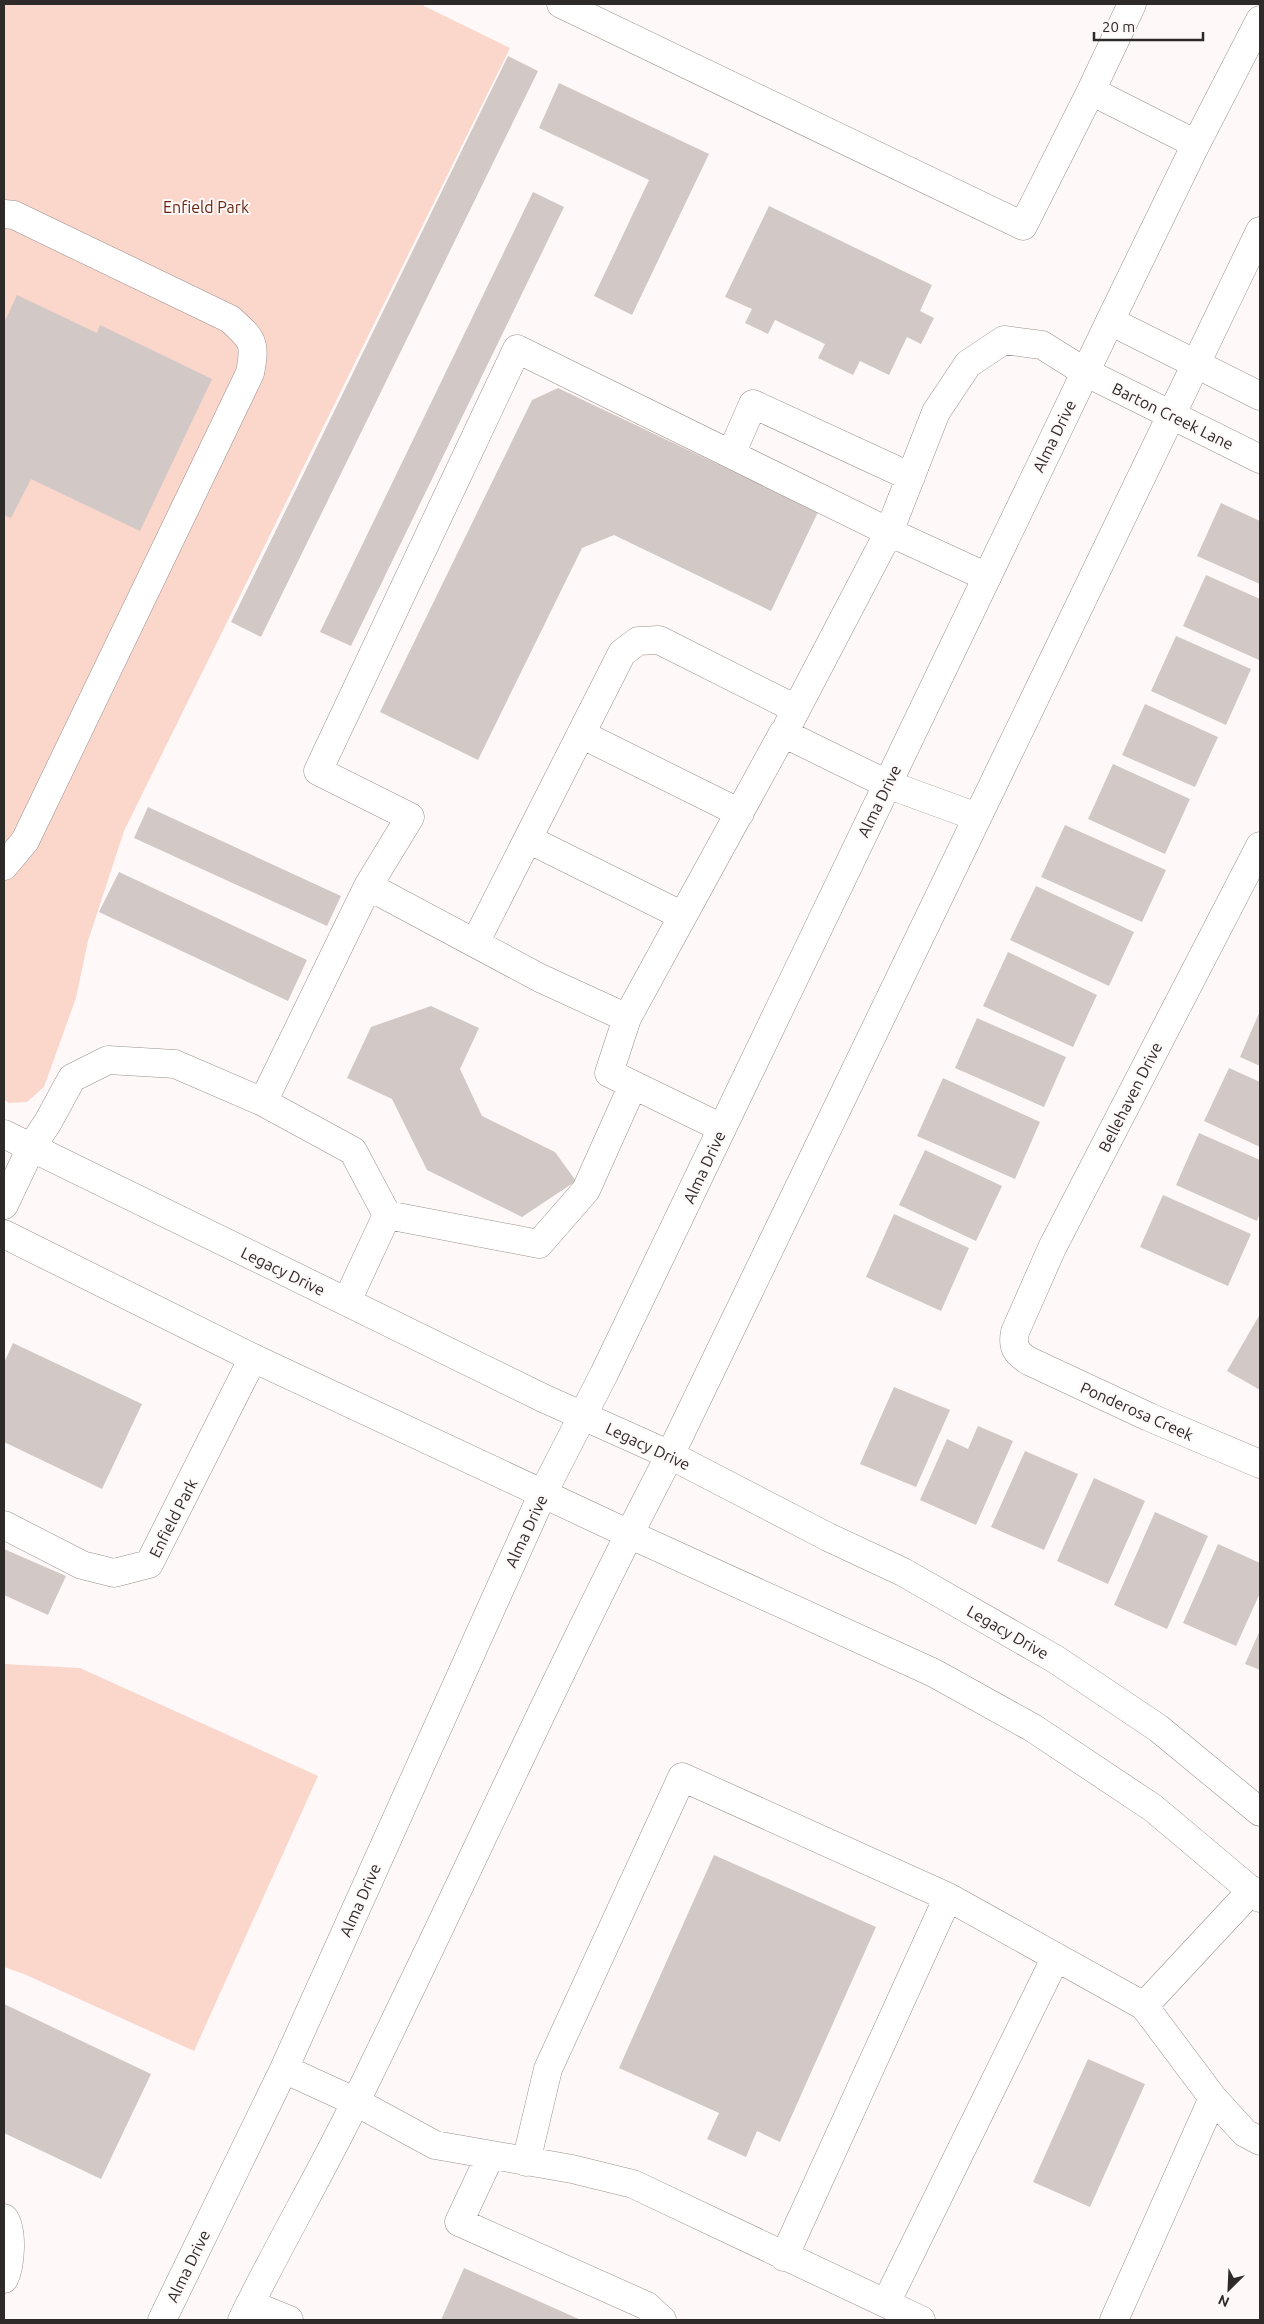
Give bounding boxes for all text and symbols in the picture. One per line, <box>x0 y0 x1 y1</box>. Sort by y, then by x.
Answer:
scale bar <box>1094 10 1203 42</box>
text: 20 m <box>1102 18 1135 35</box>
park label: Enfield Park <box>163 198 249 216</box>
street label: Barton Creek Lane <box>1110 379 1236 453</box>
street label: Alma Drive <box>1029 397 1079 475</box>
street label: Alma Drive <box>854 762 904 840</box>
street label: Bellehaven Drive <box>1095 1039 1165 1155</box>
street label: Alma Drive <box>679 1128 729 1206</box>
street label: Legacy Drive <box>238 1243 328 1299</box>
street label: Ponderosa Creek <box>1078 1378 1196 1444</box>
street label: Legacy Drive <box>603 1419 693 1473</box>
street label: Enfield Park <box>145 1476 201 1560</box>
street label: Alma Drive <box>501 1492 551 1570</box>
street label: Legacy Drive <box>964 1601 1052 1663</box>
street label: Alma Drive <box>336 1861 384 1939</box>
street label: Alma Drive <box>163 2227 213 2305</box>
north arrow <box>1204 2264 1254 2314</box>
text: N <box>1216 2291 1232 2310</box>

